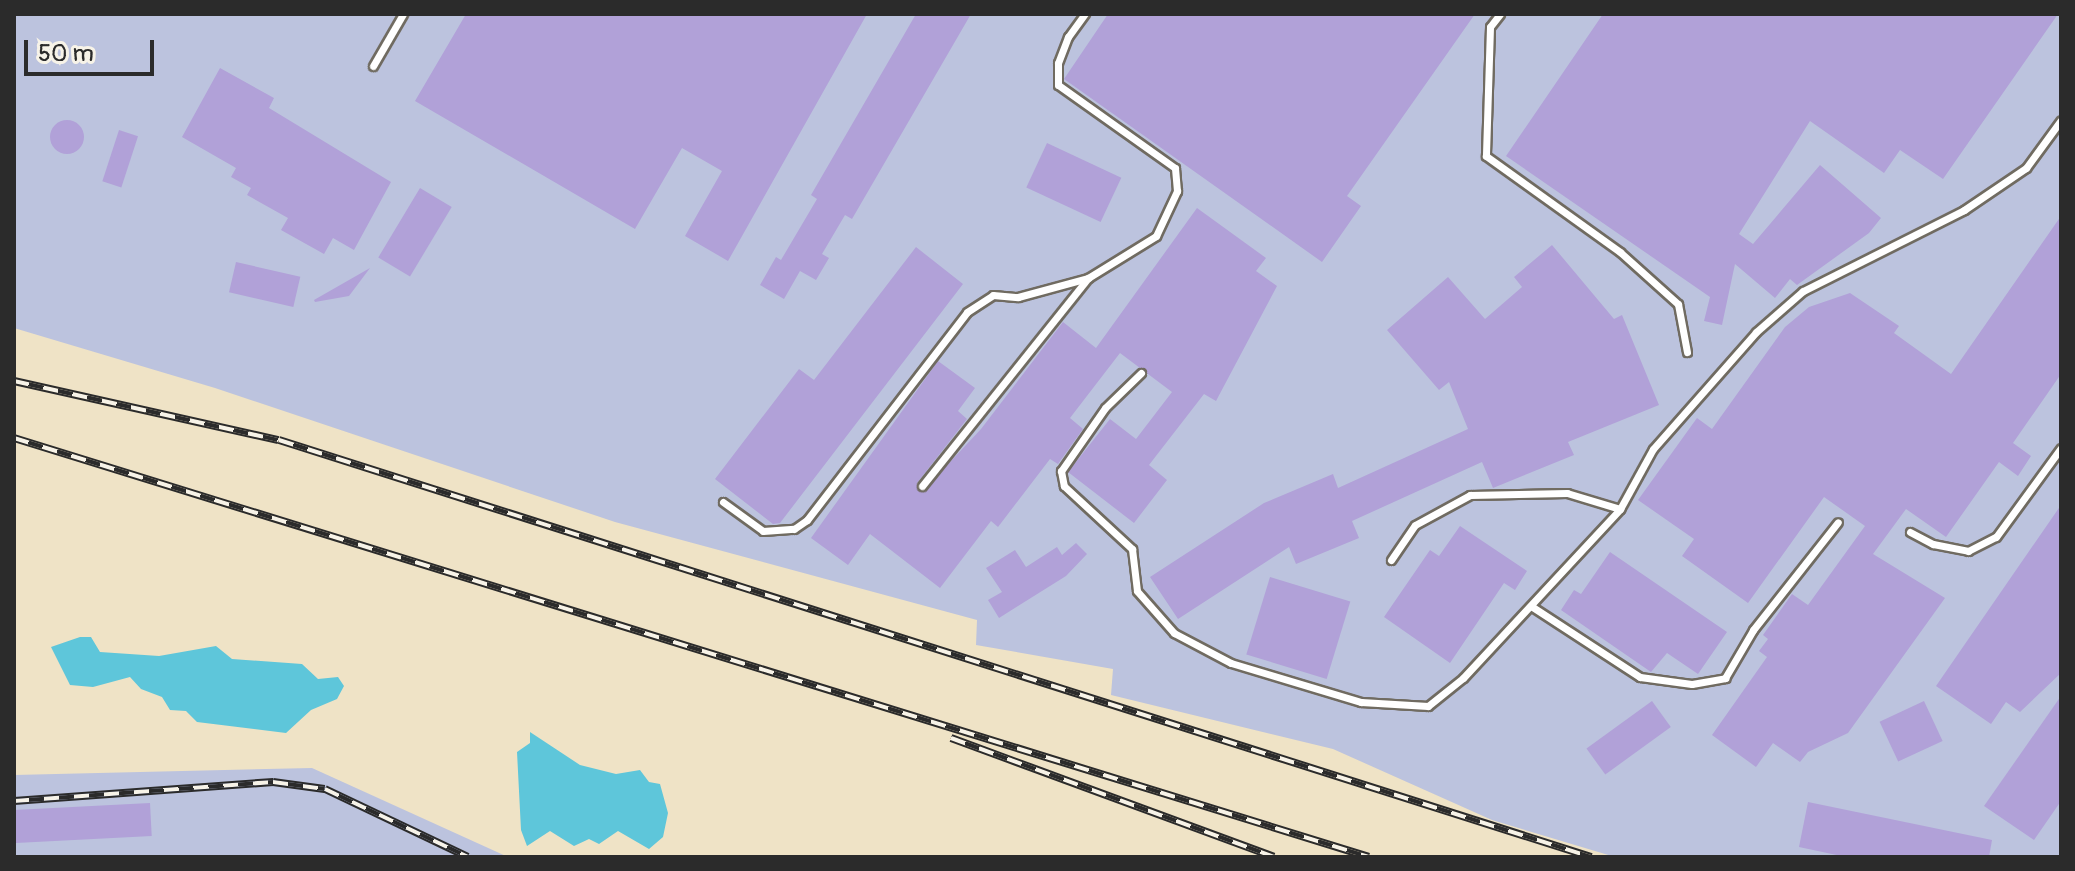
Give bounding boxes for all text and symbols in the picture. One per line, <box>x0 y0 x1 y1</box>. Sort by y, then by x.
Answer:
scale bar <box>28 24 158 74</box>
text: 50 m <box>38 39 94 68</box>

